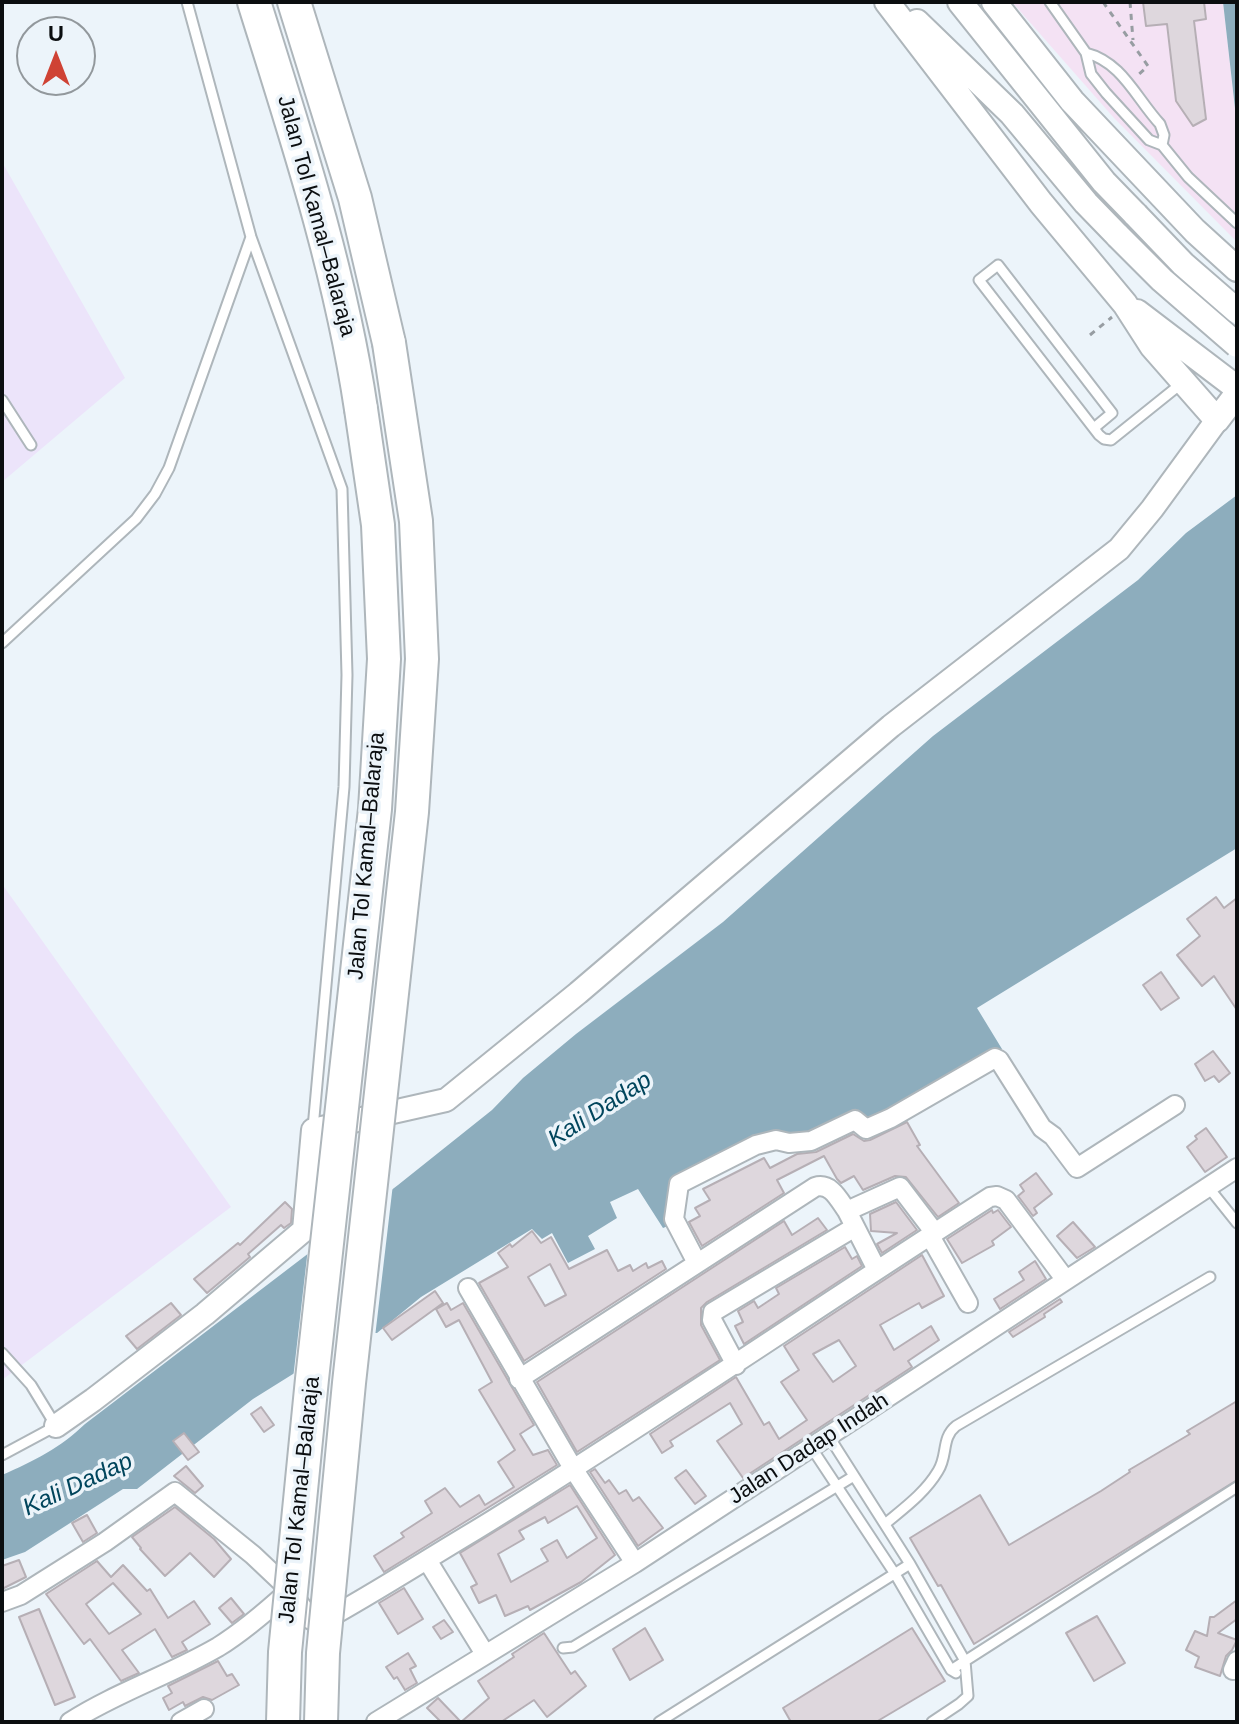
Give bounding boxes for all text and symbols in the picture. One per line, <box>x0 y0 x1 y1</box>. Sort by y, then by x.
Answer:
north arrow <box>16 16 96 96</box>
text: U <box>48 21 64 46</box>
street label: Jalan Tol Kamal–Balaraja <box>271 93 361 339</box>
street label: Jalan Tol Kamal–Balaraja <box>343 731 391 981</box>
water label: Kali Dadap <box>543 1066 657 1154</box>
street label: Jalan Tol Kamal–Balaraja <box>274 1375 326 1625</box>
street label: Jalan Dadap Indah <box>724 1388 894 1510</box>
water label: Kali Dadap <box>19 1447 137 1523</box>

